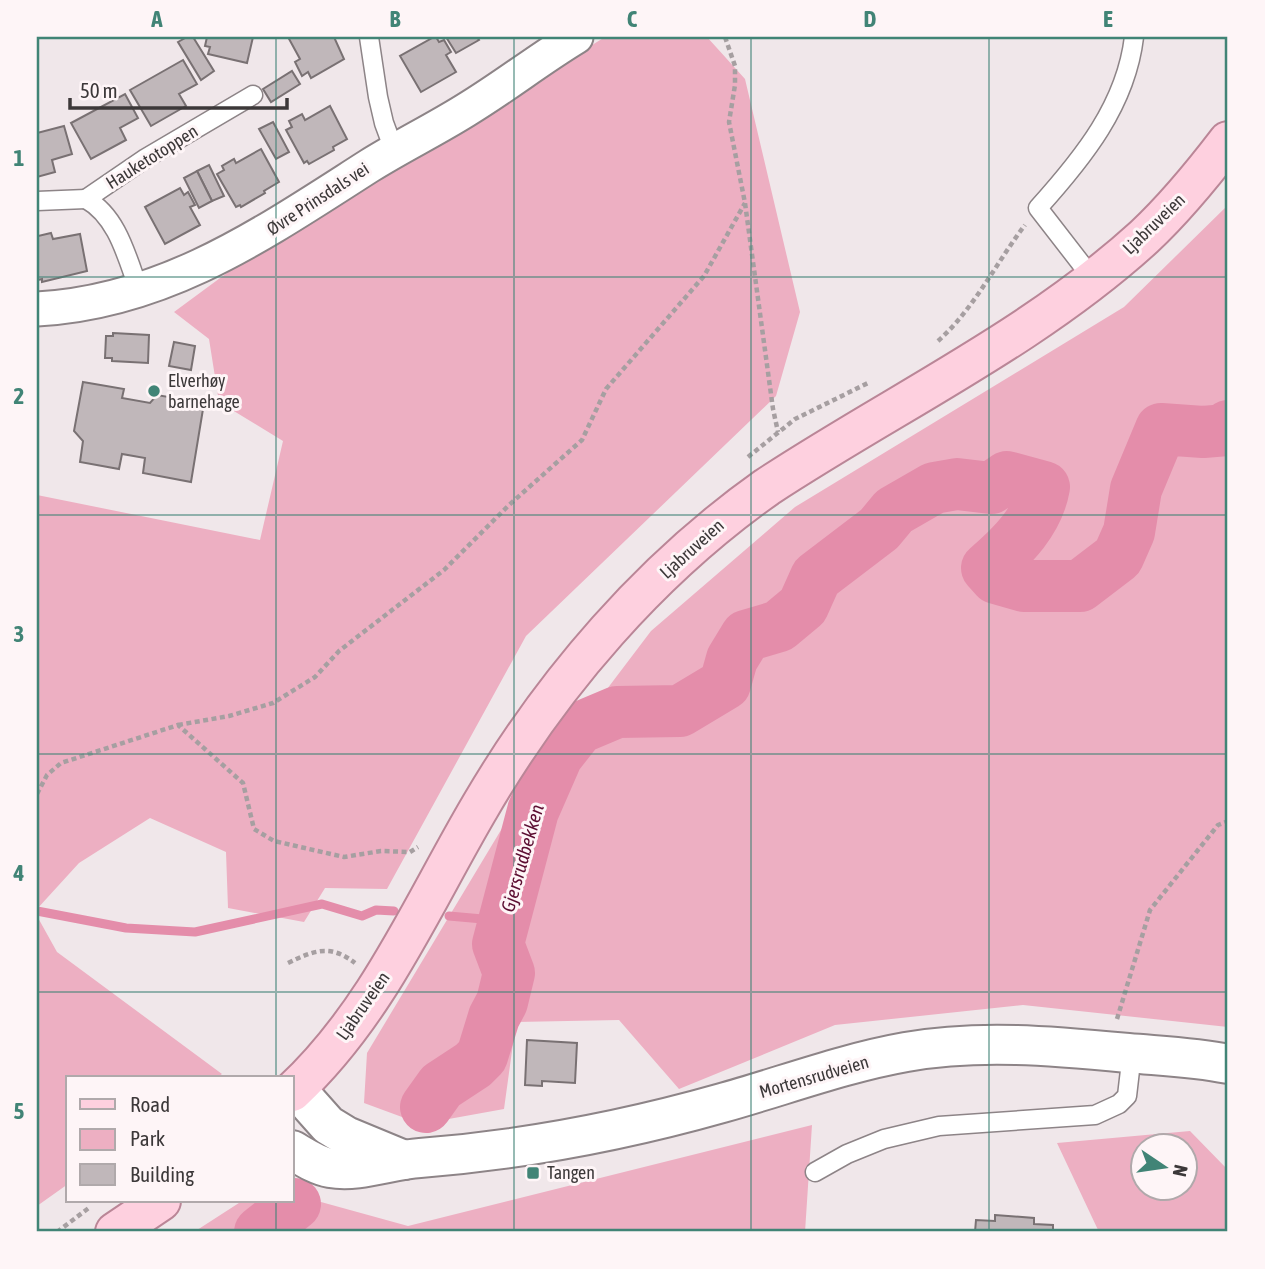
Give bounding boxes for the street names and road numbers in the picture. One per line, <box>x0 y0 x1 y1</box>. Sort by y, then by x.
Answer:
street label: Hauketotoppen <box>102 120 201 193</box>
street label: Øvre Prinsdals vei <box>263 158 373 239</box>
street label: Ljabruveien <box>1118 189 1189 258</box>
street label: Ljabruveien <box>655 515 728 583</box>
street label: Ljabruveien <box>331 968 394 1044</box>
street label: Mortensrudveien <box>757 1051 871 1102</box>

